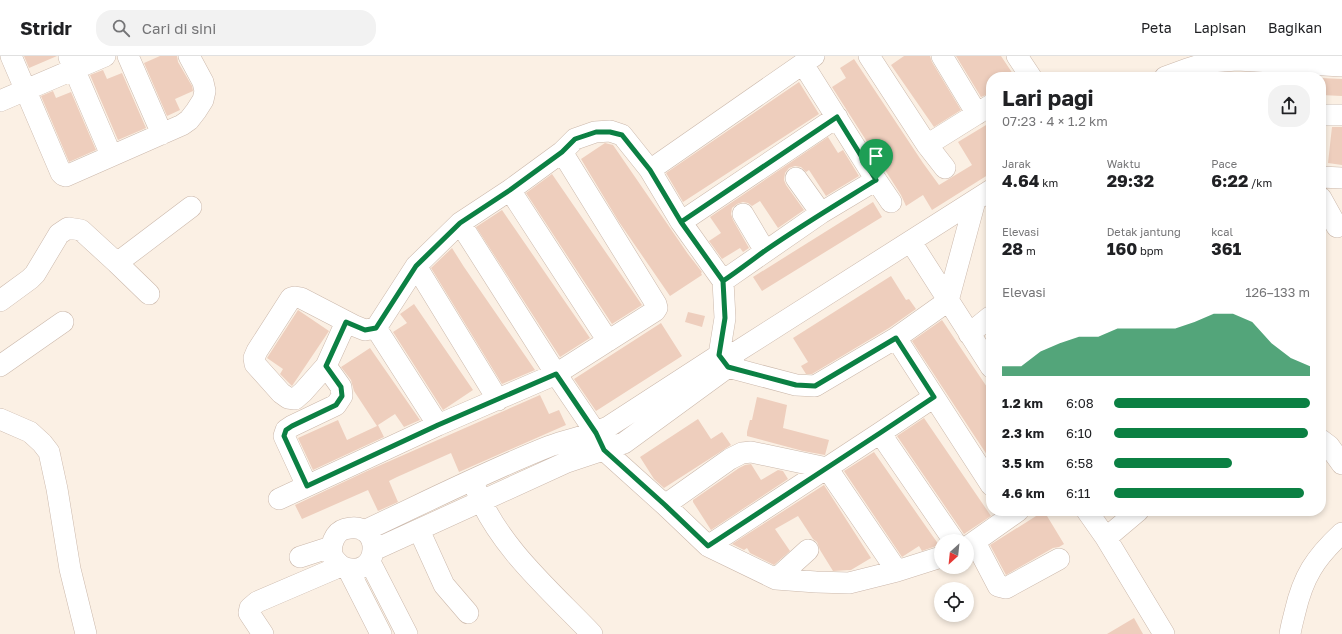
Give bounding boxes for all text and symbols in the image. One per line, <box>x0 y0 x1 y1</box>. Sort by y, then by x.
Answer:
search box <box>96 10 376 46</box>
text: Stridr <box>20 16 72 39</box>
icon: search <box>110 17 132 39</box>
text: Cari di sini <box>142 19 216 37</box>
text: Peta <box>1141 19 1172 36</box>
text: Lapisan <box>1194 19 1246 36</box>
text: Bagikan <box>1268 19 1322 36</box>
text: Lari pagi <box>1002 84 1093 111</box>
button: share <box>1268 85 1310 127</box>
text: 07:23 · 4 × 1.2 km <box>1002 113 1108 129</box>
pin <box>859 139 893 180</box>
icon: arrive <box>865 145 887 167</box>
text: Jarak <box>1002 157 1031 170</box>
text: Waktu <box>1107 157 1140 170</box>
text: Pace <box>1211 157 1237 170</box>
text: 4.64 <box>1002 170 1040 191</box>
text: 29:32 <box>1107 170 1154 191</box>
text: 6:22 <box>1211 170 1248 191</box>
text: km <box>1040 176 1058 189</box>
text: /km <box>1248 176 1272 189</box>
text: Elevasi <box>1002 225 1039 238</box>
text: Detak jantung <box>1107 225 1181 238</box>
text: kcal <box>1211 225 1233 238</box>
text: 28 <box>1002 238 1023 259</box>
text: 160 <box>1107 238 1137 259</box>
text: 361 <box>1211 238 1241 259</box>
text: m <box>1023 244 1036 257</box>
text: bpm <box>1137 244 1163 257</box>
text: Elevasi <box>1002 284 1046 300</box>
text: 126–133 m <box>1245 284 1310 300</box>
text: 1.2 km <box>1002 395 1043 411</box>
text: 6:08 <box>1066 395 1094 411</box>
text: 2.3 km <box>1002 425 1044 441</box>
text: 6:10 <box>1066 425 1092 441</box>
text: 3.5 km <box>1002 455 1044 471</box>
text: 6:58 <box>1066 455 1093 471</box>
text: 4.6 km <box>1002 485 1045 501</box>
text: 6:11 <box>1066 485 1090 501</box>
north arrow <box>934 534 974 574</box>
map controls <box>934 534 974 622</box>
button: locate <box>934 582 974 622</box>

